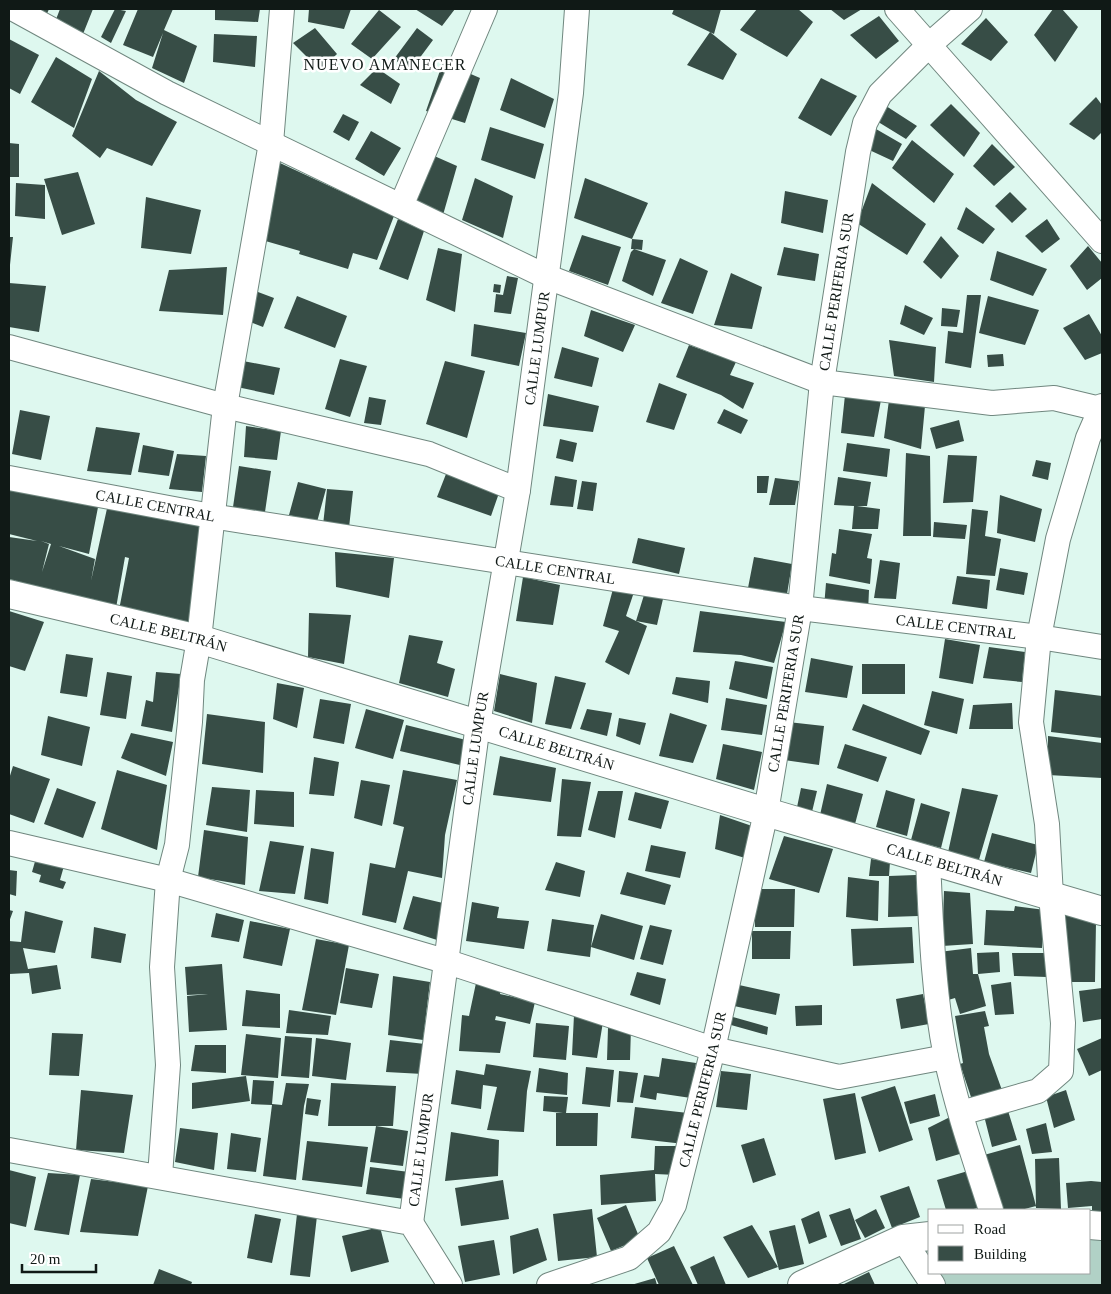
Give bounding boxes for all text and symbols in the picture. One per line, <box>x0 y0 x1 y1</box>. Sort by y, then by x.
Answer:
district label: NUEVO AMANECER <box>304 56 466 73</box>
street label: CALLE PERIFERIA SUR <box>816 211 856 372</box>
street label: CALLE LUMPUR <box>521 290 552 406</box>
street label: CALLE CENTRAL <box>94 486 217 525</box>
street label: CALLE CENTRAL <box>494 553 616 587</box>
street label: CALLE BELTRÁN <box>108 610 229 655</box>
street label: CALLE CENTRAL <box>895 612 1017 642</box>
street label: CALLE PERIFERIA SUR <box>765 613 807 774</box>
street label: CALLE LUMPUR <box>459 690 491 806</box>
street label: CALLE BELTRÁN <box>497 723 616 773</box>
street label: CALLE BELTRÁN <box>885 840 1004 889</box>
street label: CALLE PERIFERIA SUR <box>676 1010 729 1169</box>
street label: CALLE LUMPUR <box>405 1092 436 1208</box>
legend <box>928 1209 1091 1274</box>
text: Road <box>974 1221 1006 1237</box>
scale bar <box>22 1242 96 1274</box>
text: Building <box>974 1246 1027 1262</box>
text: 20 m <box>30 1251 61 1267</box>

